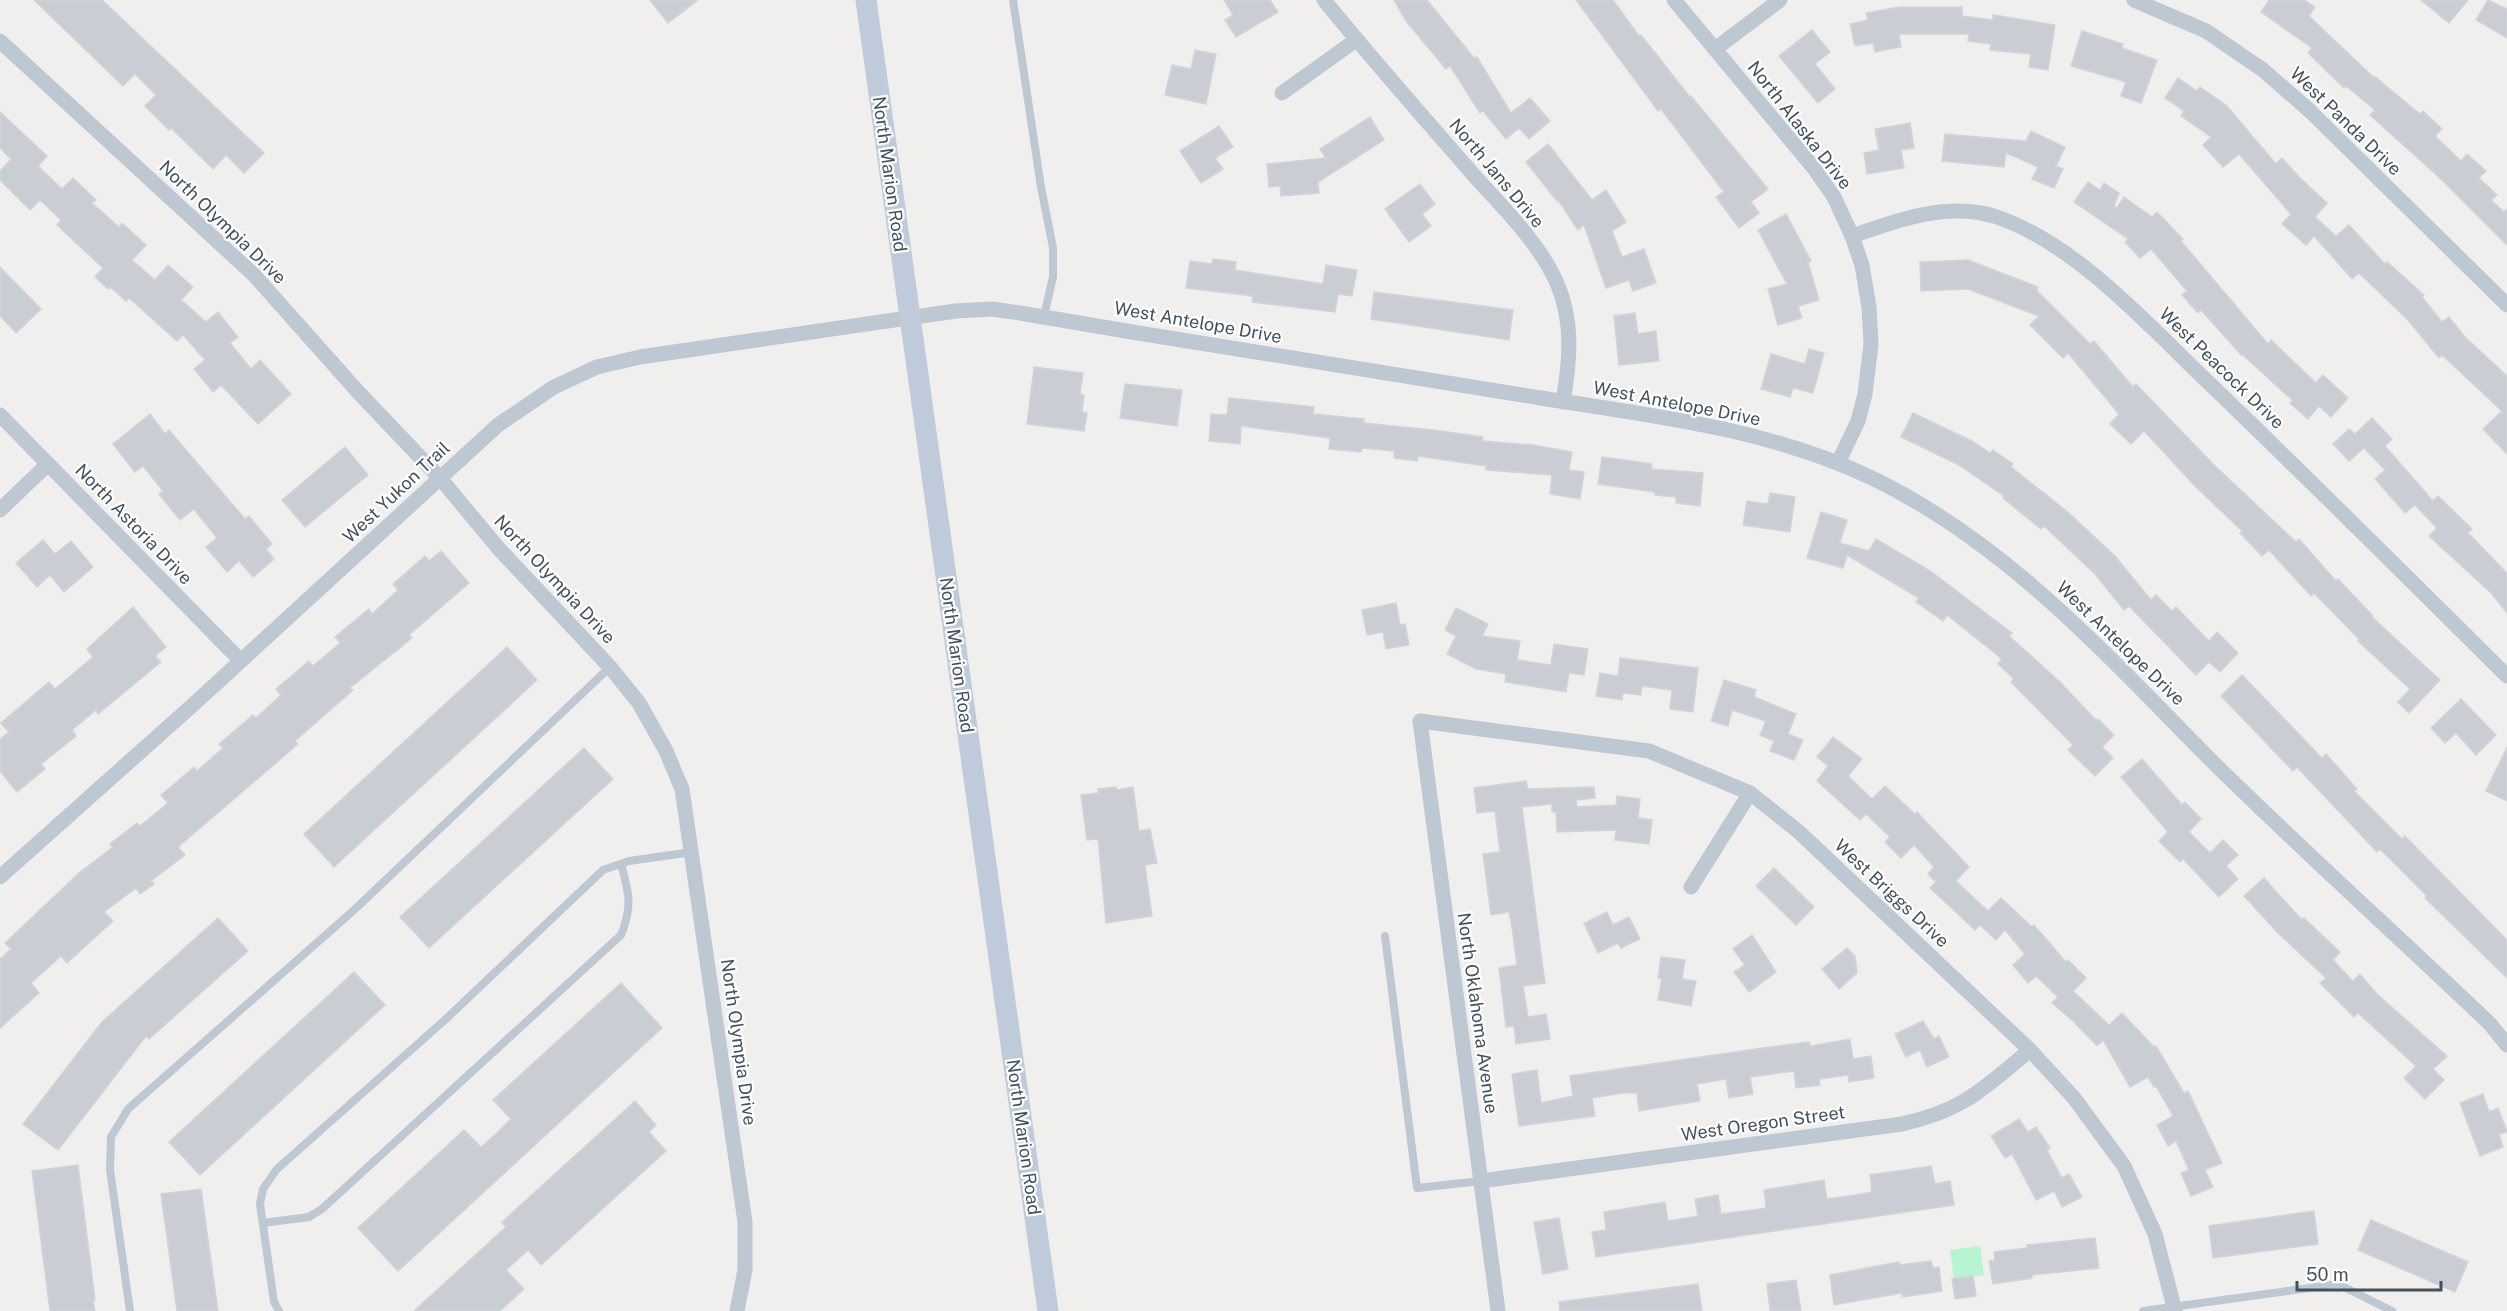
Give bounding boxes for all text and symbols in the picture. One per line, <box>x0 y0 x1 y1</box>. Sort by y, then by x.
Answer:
street label: North Alaska Drive <box>1744 57 1856 193</box>
street label: West Panda Drive <box>2286 63 2406 179</box>
street label: North Marion Road <box>869 95 911 253</box>
street label: North Jans Drive <box>1445 114 1549 232</box>
street label: North Olympia Drive <box>155 156 291 288</box>
street label: West Antelope Drive <box>1112 297 1284 347</box>
street label: West Peacock Drive <box>2155 303 2289 433</box>
street label: West Antelope Drive <box>1592 376 1762 430</box>
street label: West Yukon Trail <box>338 437 454 547</box>
street label: North Astoria Drive <box>71 459 197 589</box>
street label: North Olympia Drive <box>490 510 620 648</box>
street label: North Marion Road <box>936 576 978 734</box>
street label: West Antelope Drive <box>2053 576 2189 710</box>
street label: West Briggs Drive <box>1830 835 1954 951</box>
street label: North Oklahoma Avenue <box>1453 911 1503 1115</box>
street label: North Olympia Drive <box>717 957 761 1127</box>
street label: North Marion Road <box>1003 1058 1045 1216</box>
street label: West Oregon Street <box>1680 1101 1846 1145</box>
scale bar <box>2297 1254 2441 1292</box>
text: 50 m <box>2306 1264 2349 1285</box>

